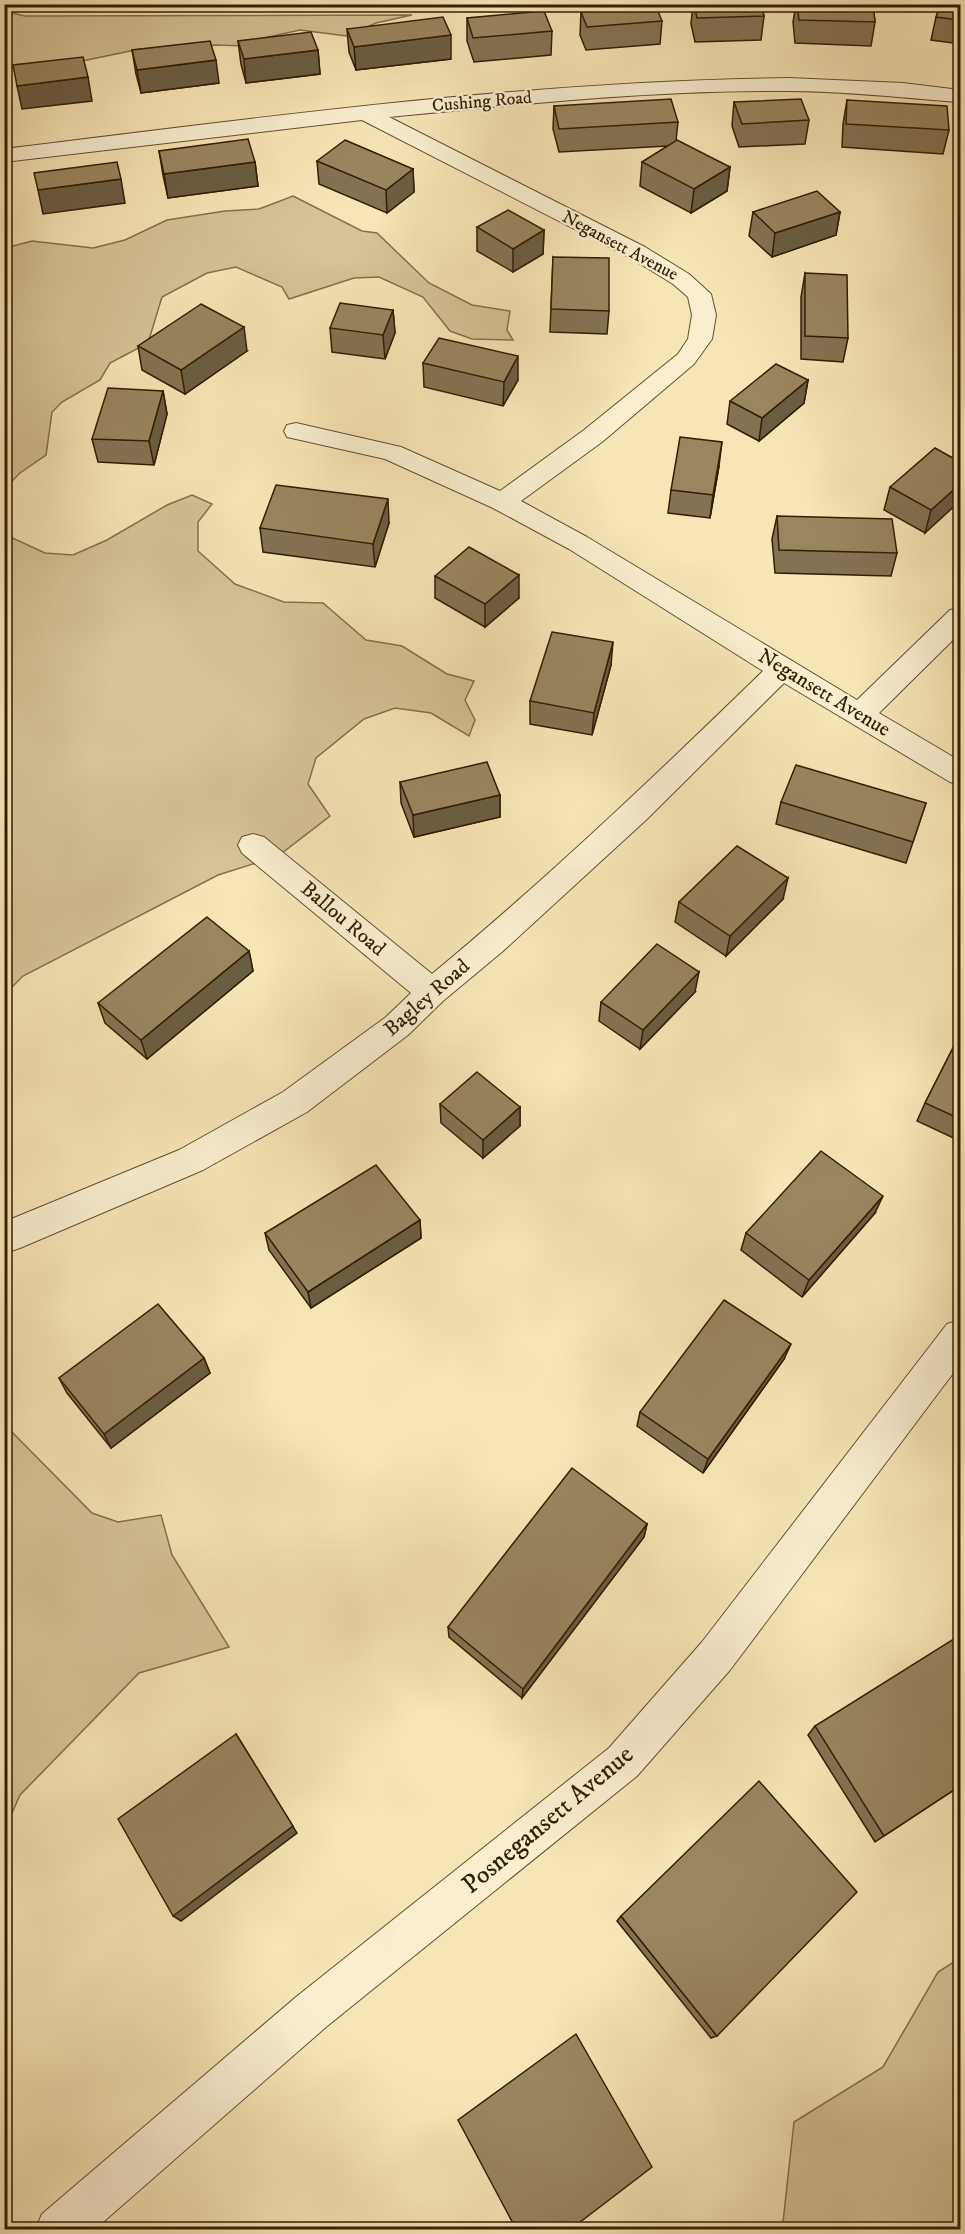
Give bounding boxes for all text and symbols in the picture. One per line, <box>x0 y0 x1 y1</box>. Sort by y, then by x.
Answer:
street label: Cushing Road <box>431 87 533 117</box>
street label: Negansett Avenue <box>558 206 682 286</box>
street label: Negansett Avenue <box>753 643 895 743</box>
street label: Ballou Road <box>295 876 391 962</box>
street label: Bagley Road <box>379 953 476 1042</box>
street label: Posnegansett Avenue <box>455 1739 641 1901</box>

